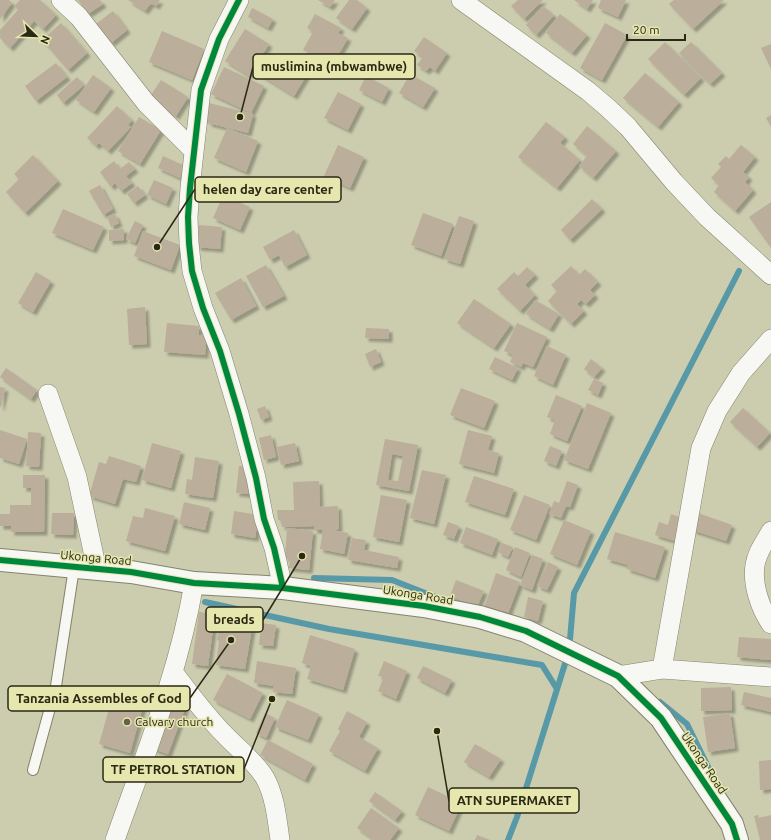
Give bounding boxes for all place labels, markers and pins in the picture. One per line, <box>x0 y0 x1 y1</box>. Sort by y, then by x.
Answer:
callout: muslimina (mbwambwe) <box>253 54 415 79</box>
callout: helen day care center <box>195 177 341 202</box>
callout: breads <box>206 607 263 632</box>
callout: Tanzania Assembles of God <box>8 686 190 711</box>
place label: Calvary church <box>135 715 213 728</box>
marker: Calvary church <box>122 717 132 727</box>
callout: TF PETROL STATION <box>103 757 244 782</box>
callout: ATN SUPERMAKET <box>449 788 579 813</box>

